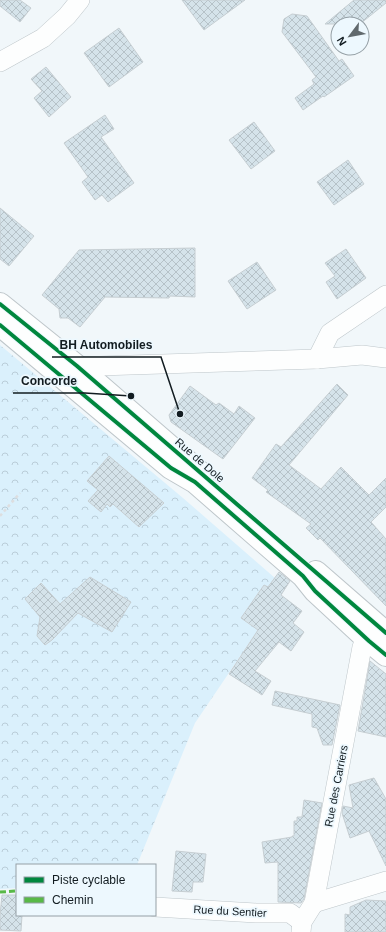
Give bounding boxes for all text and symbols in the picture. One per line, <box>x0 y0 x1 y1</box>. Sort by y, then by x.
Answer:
north arrow <box>330 16 370 56</box>
text: N <box>334 35 349 48</box>
callout: BH Automobiles <box>52 333 161 357</box>
text: BH Automobiles <box>60 338 153 352</box>
callout: Concorde <box>13 369 85 393</box>
text: Concorde <box>21 374 77 388</box>
street label: Rue de Dole <box>173 435 227 485</box>
street label: Rue des Carriers <box>322 744 350 828</box>
legend <box>16 864 156 916</box>
text: Piste cyclable <box>52 873 126 887</box>
text: Chemin <box>52 893 93 907</box>
street label: Rue du Sentier <box>193 903 267 919</box>

